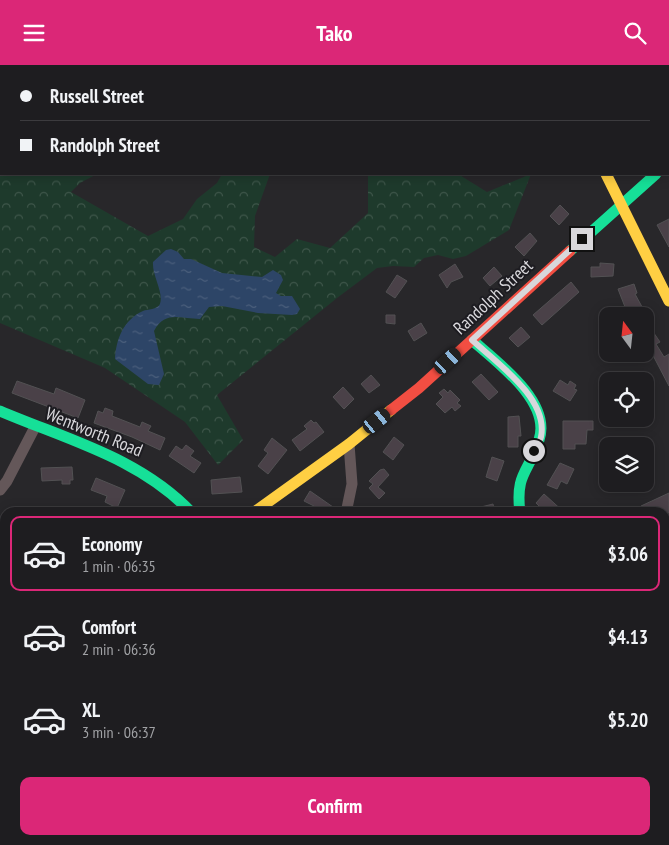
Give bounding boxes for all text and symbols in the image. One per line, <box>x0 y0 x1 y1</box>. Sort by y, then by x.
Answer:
icon: menu <box>20 19 48 47</box>
text: Tako <box>316 19 353 47</box>
icon: search <box>621 19 649 47</box>
text: Russell Street <box>50 84 144 108</box>
text: Randolph Street <box>50 133 160 157</box>
route end <box>571 228 593 250</box>
street label: Randolph Street <box>448 254 537 339</box>
north arrow <box>599 307 654 363</box>
map controls <box>599 307 654 492</box>
car <box>431 345 464 377</box>
button: locate <box>599 372 654 427</box>
street label: Wentworth Road <box>42 402 146 461</box>
car <box>360 406 393 436</box>
button: layers <box>599 437 654 492</box>
route start <box>523 440 545 462</box>
icon: car <box>22 531 67 576</box>
text: Economy <box>82 532 142 556</box>
text: $3.06 <box>608 542 648 566</box>
text: 1 min · 06:35 <box>82 556 156 576</box>
icon: car <box>22 614 67 659</box>
text: Comfort <box>82 615 136 639</box>
text: $4.13 <box>608 625 648 649</box>
text: 2 min · 06:36 <box>82 639 156 659</box>
icon: car <box>22 697 67 742</box>
text: XL <box>82 698 100 722</box>
text: $5.20 <box>608 708 648 732</box>
text: 3 min · 06:37 <box>82 722 156 742</box>
button: Confirm <box>20 777 650 835</box>

